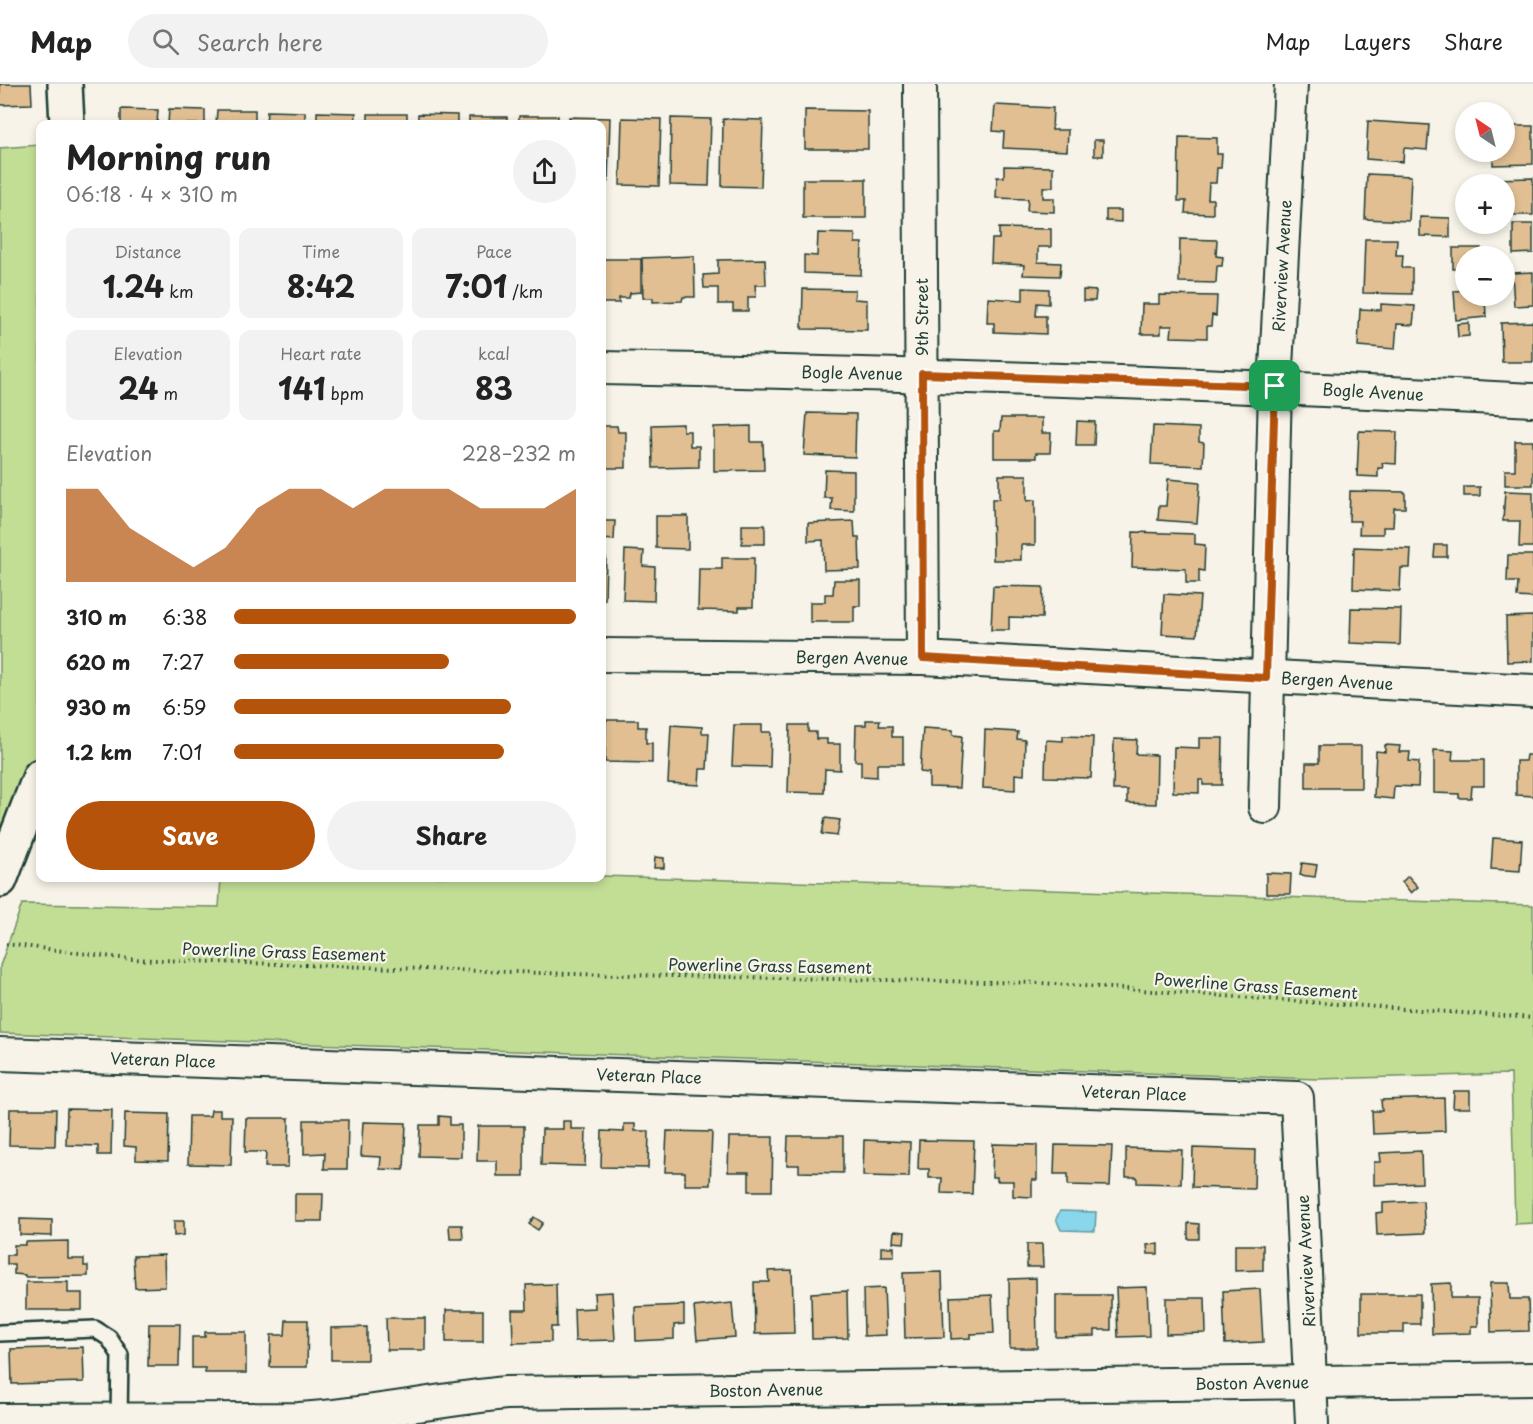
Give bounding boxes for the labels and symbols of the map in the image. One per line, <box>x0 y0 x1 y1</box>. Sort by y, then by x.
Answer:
north arrow <box>1455 102 1515 162</box>
street label: Riverview Avenue <box>1266 199 1296 333</box>
street label: 9th Street <box>909 277 933 356</box>
street label: Bogle Avenue <box>801 359 903 385</box>
pin <box>1249 360 1300 411</box>
street label: Bogle Avenue <box>1322 376 1425 406</box>
street label: Bergen Avenue <box>795 644 909 670</box>
street label: Bergen Avenue <box>1280 665 1394 695</box>
street label: Powerline Grass Easement <box>182 935 387 967</box>
street label: Powerline Grass Easement <box>668 951 873 979</box>
street label: Powerline Grass Easement <box>1153 966 1359 1004</box>
street label: Veteran Place <box>110 1045 216 1073</box>
street label: Veteran Place <box>596 1061 702 1089</box>
street label: Veteran Place <box>1081 1078 1187 1106</box>
street label: Riverview Avenue <box>1290 1194 1320 1328</box>
street label: Boston Avenue <box>1195 1369 1310 1395</box>
street label: Boston Avenue <box>709 1376 824 1402</box>

